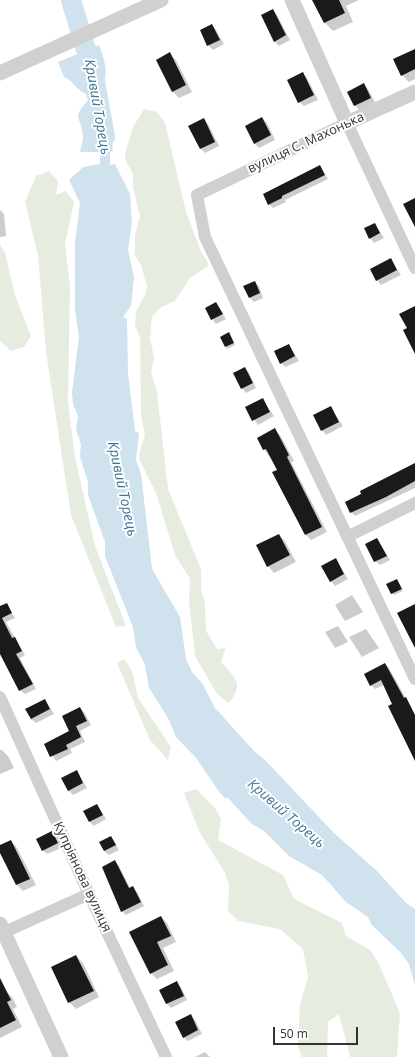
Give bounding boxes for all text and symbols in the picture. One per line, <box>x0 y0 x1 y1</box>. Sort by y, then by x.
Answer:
water label: Кривий Торець <box>80 58 114 156</box>
street label: вулиця С. Махонька <box>245 109 367 177</box>
water label: Кривий Торець <box>104 440 140 538</box>
water label: Кривий Торець <box>244 776 328 852</box>
street label: Купріянова вулиця <box>50 819 114 935</box>
scale bar <box>275 1019 360 1045</box>
text: 50 m <box>280 1025 308 1042</box>

